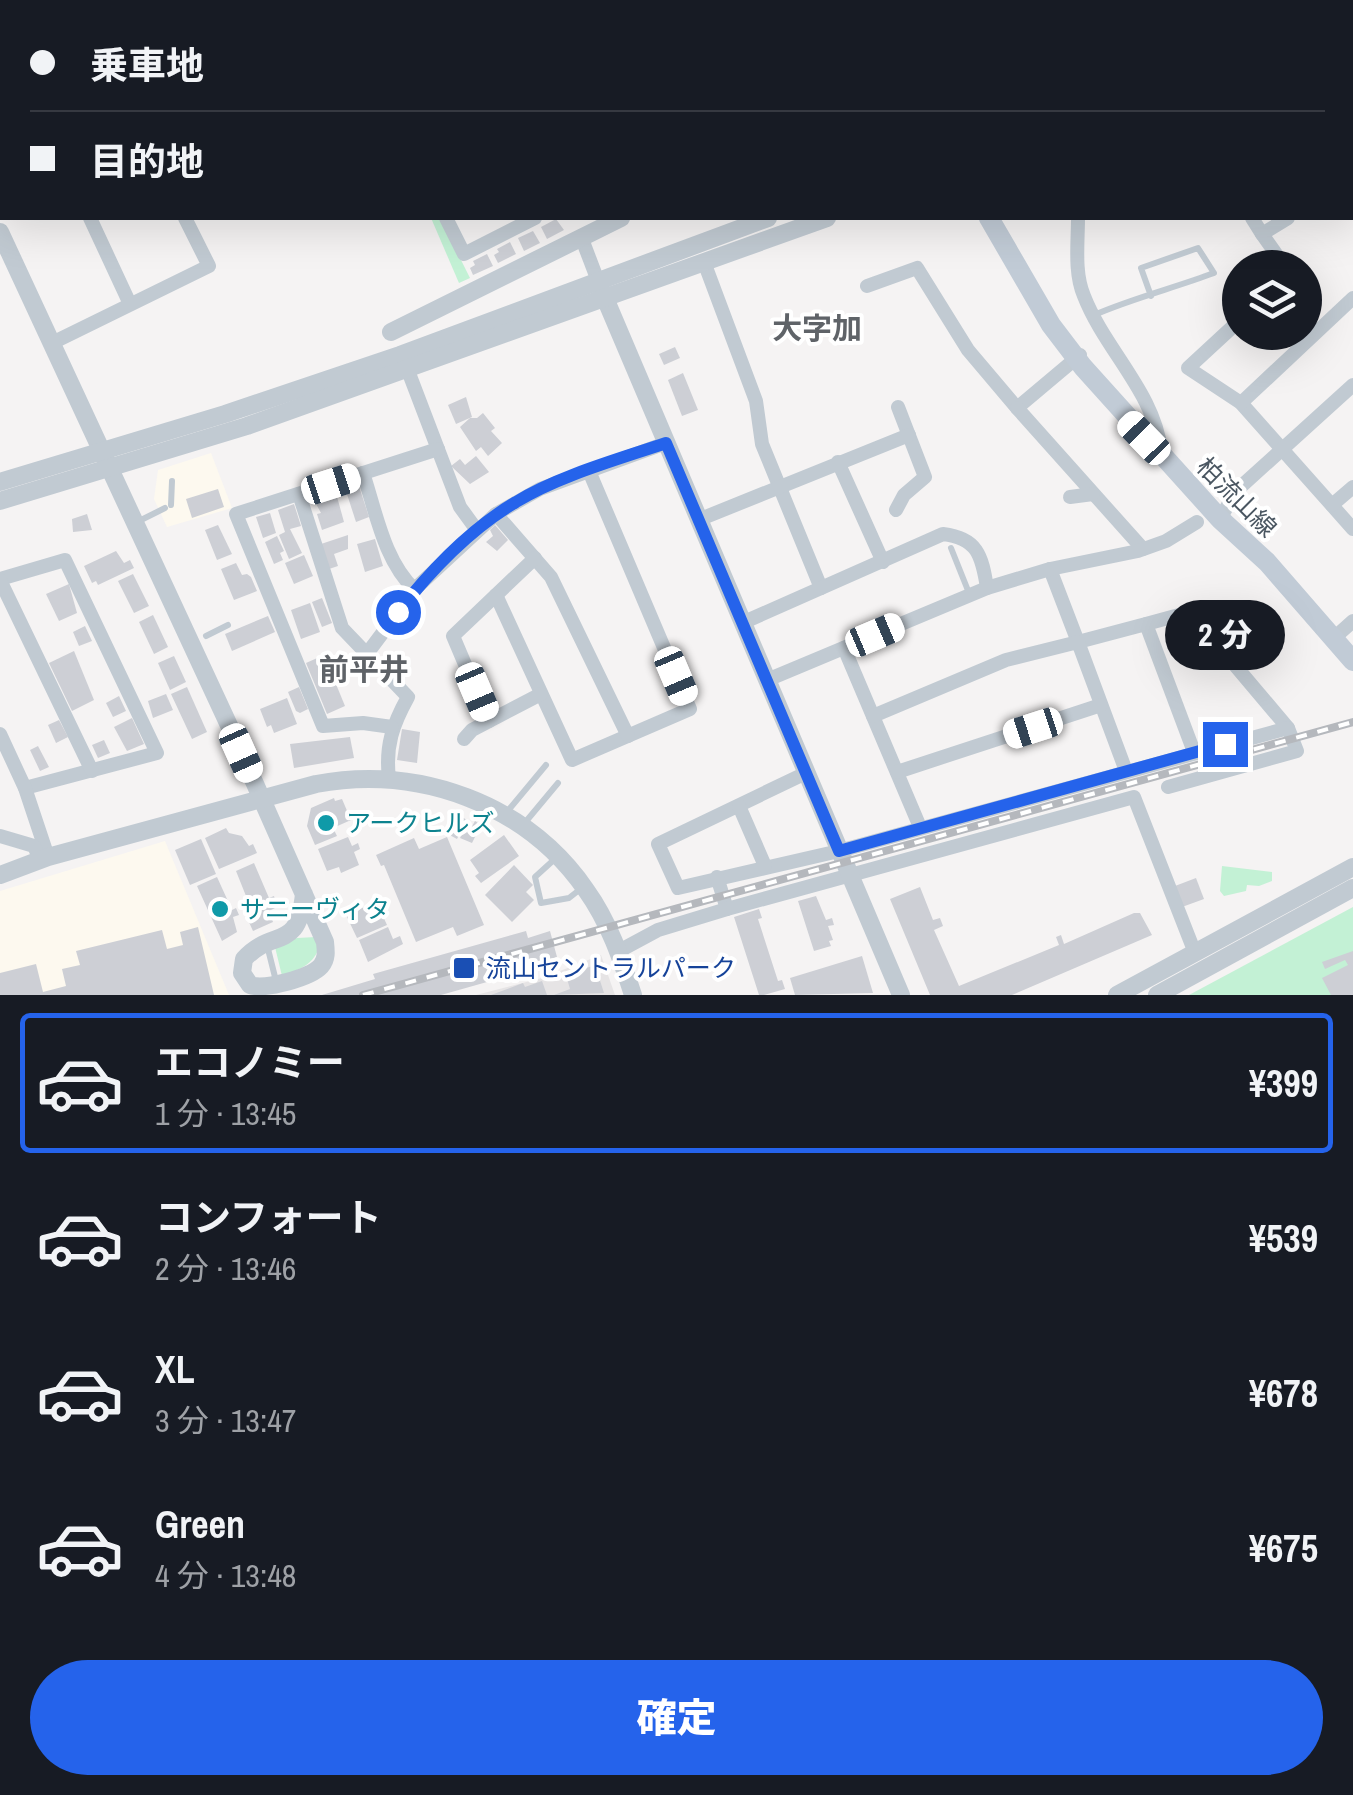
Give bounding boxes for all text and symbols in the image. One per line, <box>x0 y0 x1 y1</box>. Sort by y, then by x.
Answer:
text: 乗車地 <box>90 40 204 91</box>
text: 目的地 <box>90 136 204 187</box>
map controls <box>1222 250 1322 350</box>
button: layers <box>1222 250 1322 350</box>
district label: 大字加 <box>772 308 862 348</box>
car <box>1112 406 1176 470</box>
street label: 柏流山線 <box>1190 450 1284 544</box>
car <box>298 460 364 508</box>
route start <box>376 590 421 635</box>
callout: 2 分 <box>1165 599 1285 669</box>
car <box>842 609 908 661</box>
text: 2 分 <box>1198 613 1252 656</box>
car <box>650 643 702 709</box>
district label: 前平井 <box>319 649 409 689</box>
car <box>451 659 503 725</box>
car <box>1000 704 1066 752</box>
car <box>215 719 267 787</box>
route end <box>1203 722 1248 767</box>
place label: アークヒルズ <box>346 806 495 840</box>
marker: アークヒルズ <box>315 812 337 834</box>
place label: サニーヴィタ <box>240 892 390 926</box>
marker: サニーヴィタ <box>209 898 231 920</box>
place label: 流山セントラルパーク <box>486 951 736 985</box>
marker: 流山セントラルパーク <box>451 955 477 981</box>
text: エコノミー <box>155 1037 345 1088</box>
icon: car <box>35 1038 125 1128</box>
text: ¥399 <box>1249 1058 1318 1109</box>
text: 1 分 · 13:45 <box>155 1092 296 1135</box>
text: コンフォート <box>155 1192 382 1243</box>
icon: car <box>35 1193 125 1283</box>
text: ¥539 <box>1249 1213 1318 1264</box>
text: 2 分 · 13:46 <box>155 1247 296 1290</box>
text: XL <box>155 1344 195 1395</box>
icon: car <box>35 1348 125 1438</box>
text: ¥678 <box>1249 1368 1318 1419</box>
text: 3 分 · 13:47 <box>155 1399 296 1442</box>
text: Green <box>155 1499 245 1550</box>
icon: car <box>35 1503 125 1593</box>
text: ¥675 <box>1249 1523 1318 1574</box>
text: 4 分 · 13:48 <box>155 1554 296 1597</box>
button: 確定 <box>30 1660 1323 1775</box>

